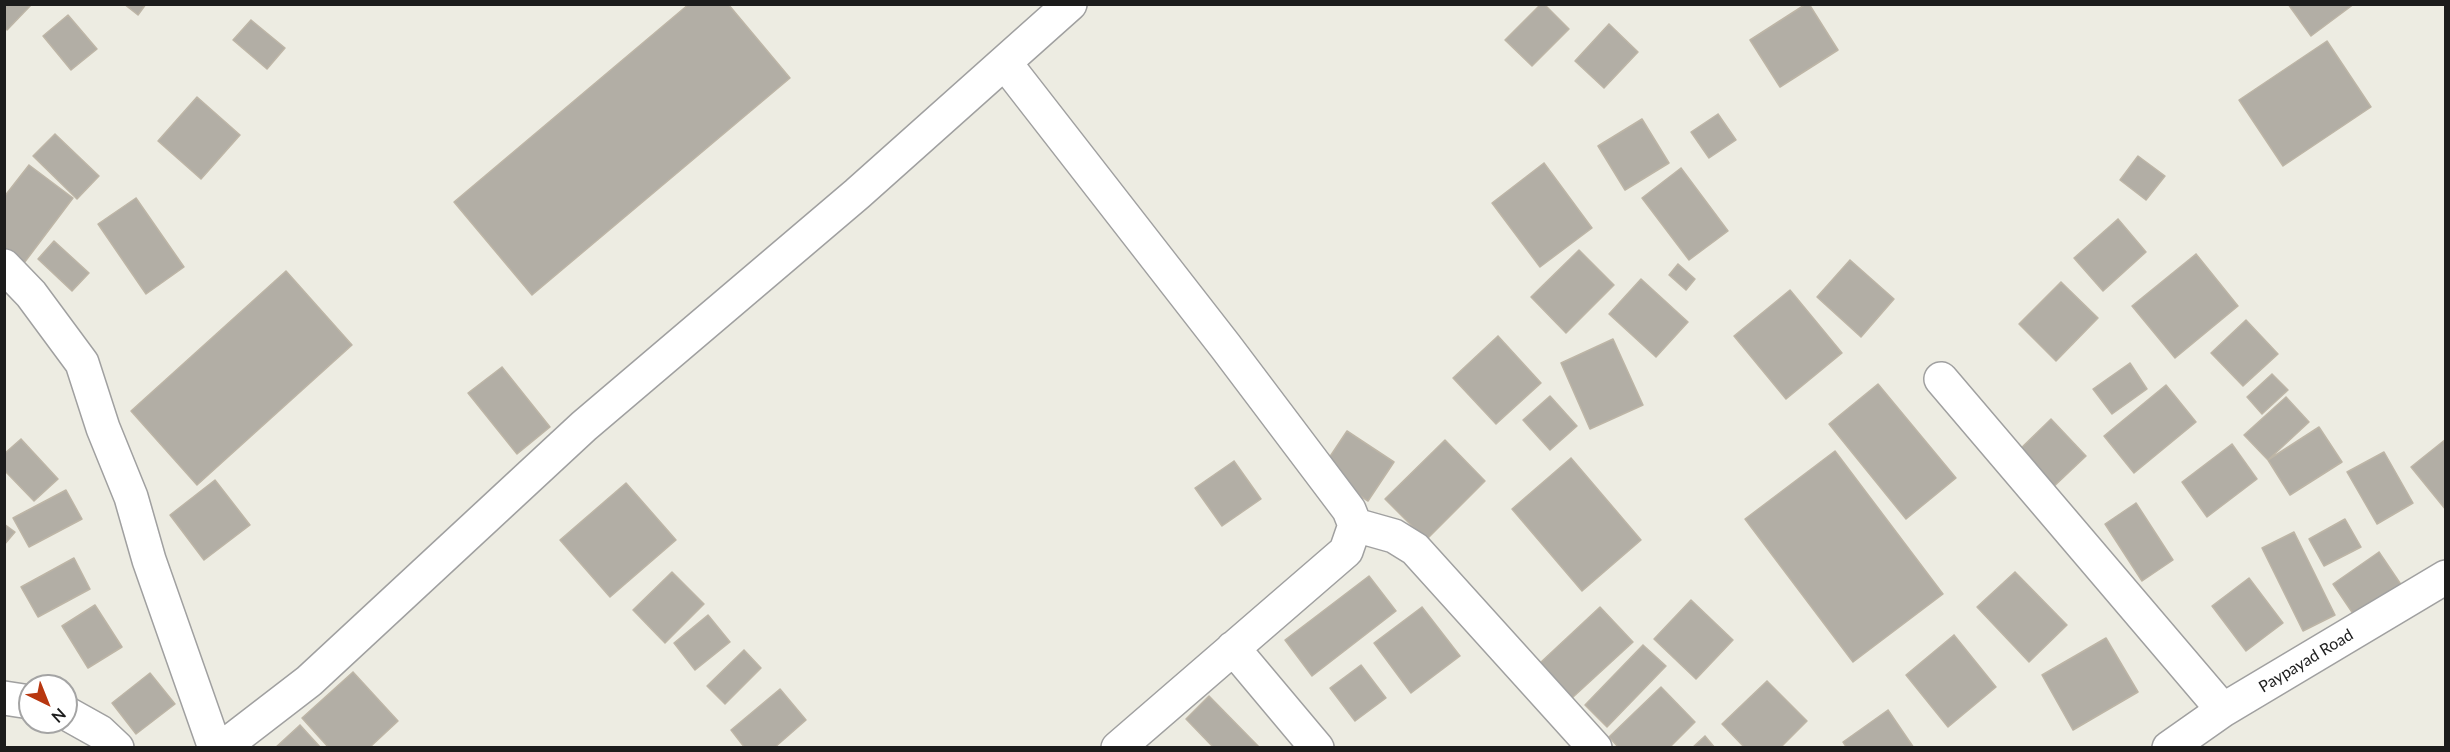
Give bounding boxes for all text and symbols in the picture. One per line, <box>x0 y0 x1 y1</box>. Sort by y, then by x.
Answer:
street label: Paypayad Road <box>2255 625 2357 697</box>
north arrow <box>18 674 78 734</box>
text: N <box>48 705 70 727</box>

